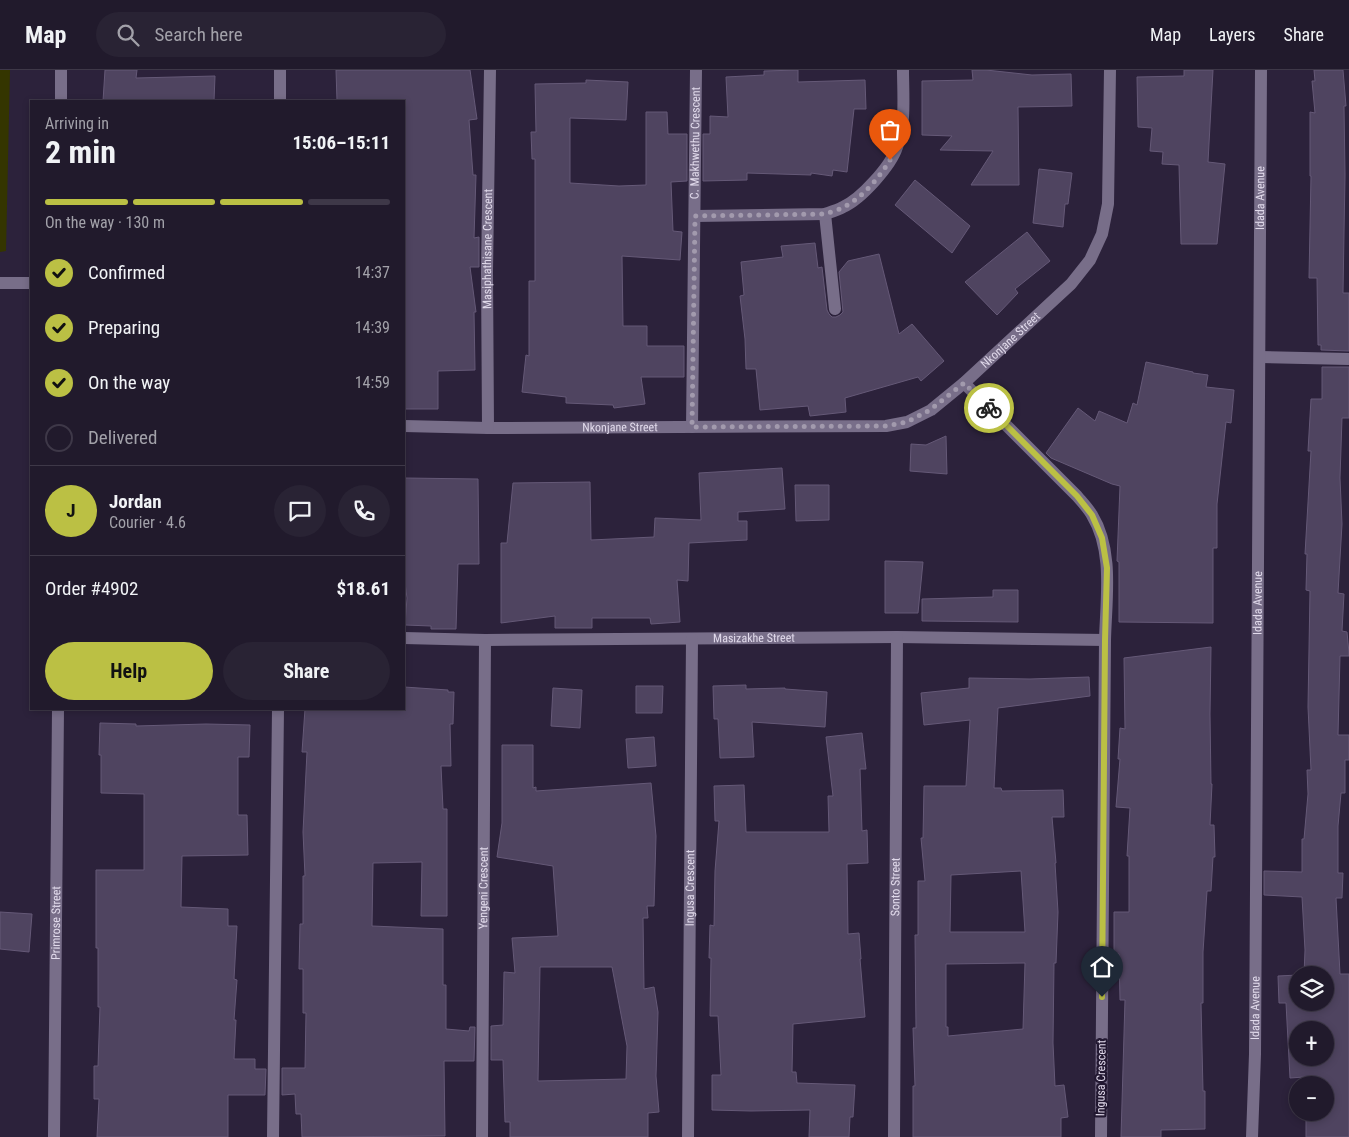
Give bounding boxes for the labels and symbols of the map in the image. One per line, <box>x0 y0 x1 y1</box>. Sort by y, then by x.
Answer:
street label: C. Makhwethu Crescent <box>688 86 703 199</box>
pin <box>869 109 911 160</box>
street label: Idada Avenue <box>1253 166 1267 230</box>
street label: Masiphathisane Crescent <box>480 188 495 309</box>
street label: Nkonjane Street <box>978 309 1043 371</box>
courier <box>964 383 1014 433</box>
street label: Nkonjane Street <box>582 420 658 435</box>
street label: Idada Avenue <box>1251 571 1265 635</box>
street label: Masizakhe Street <box>713 631 795 645</box>
street label: Yengeni Crescent <box>476 846 491 929</box>
street label: Ingusa Crescent <box>683 849 697 926</box>
street label: Sonto Street <box>888 857 903 916</box>
street label: Primrose Street <box>49 886 63 960</box>
pin <box>1081 946 1123 997</box>
street label: Idada Avenue <box>1248 976 1262 1040</box>
street label: Ingusa Crescent <box>1093 1039 1109 1116</box>

